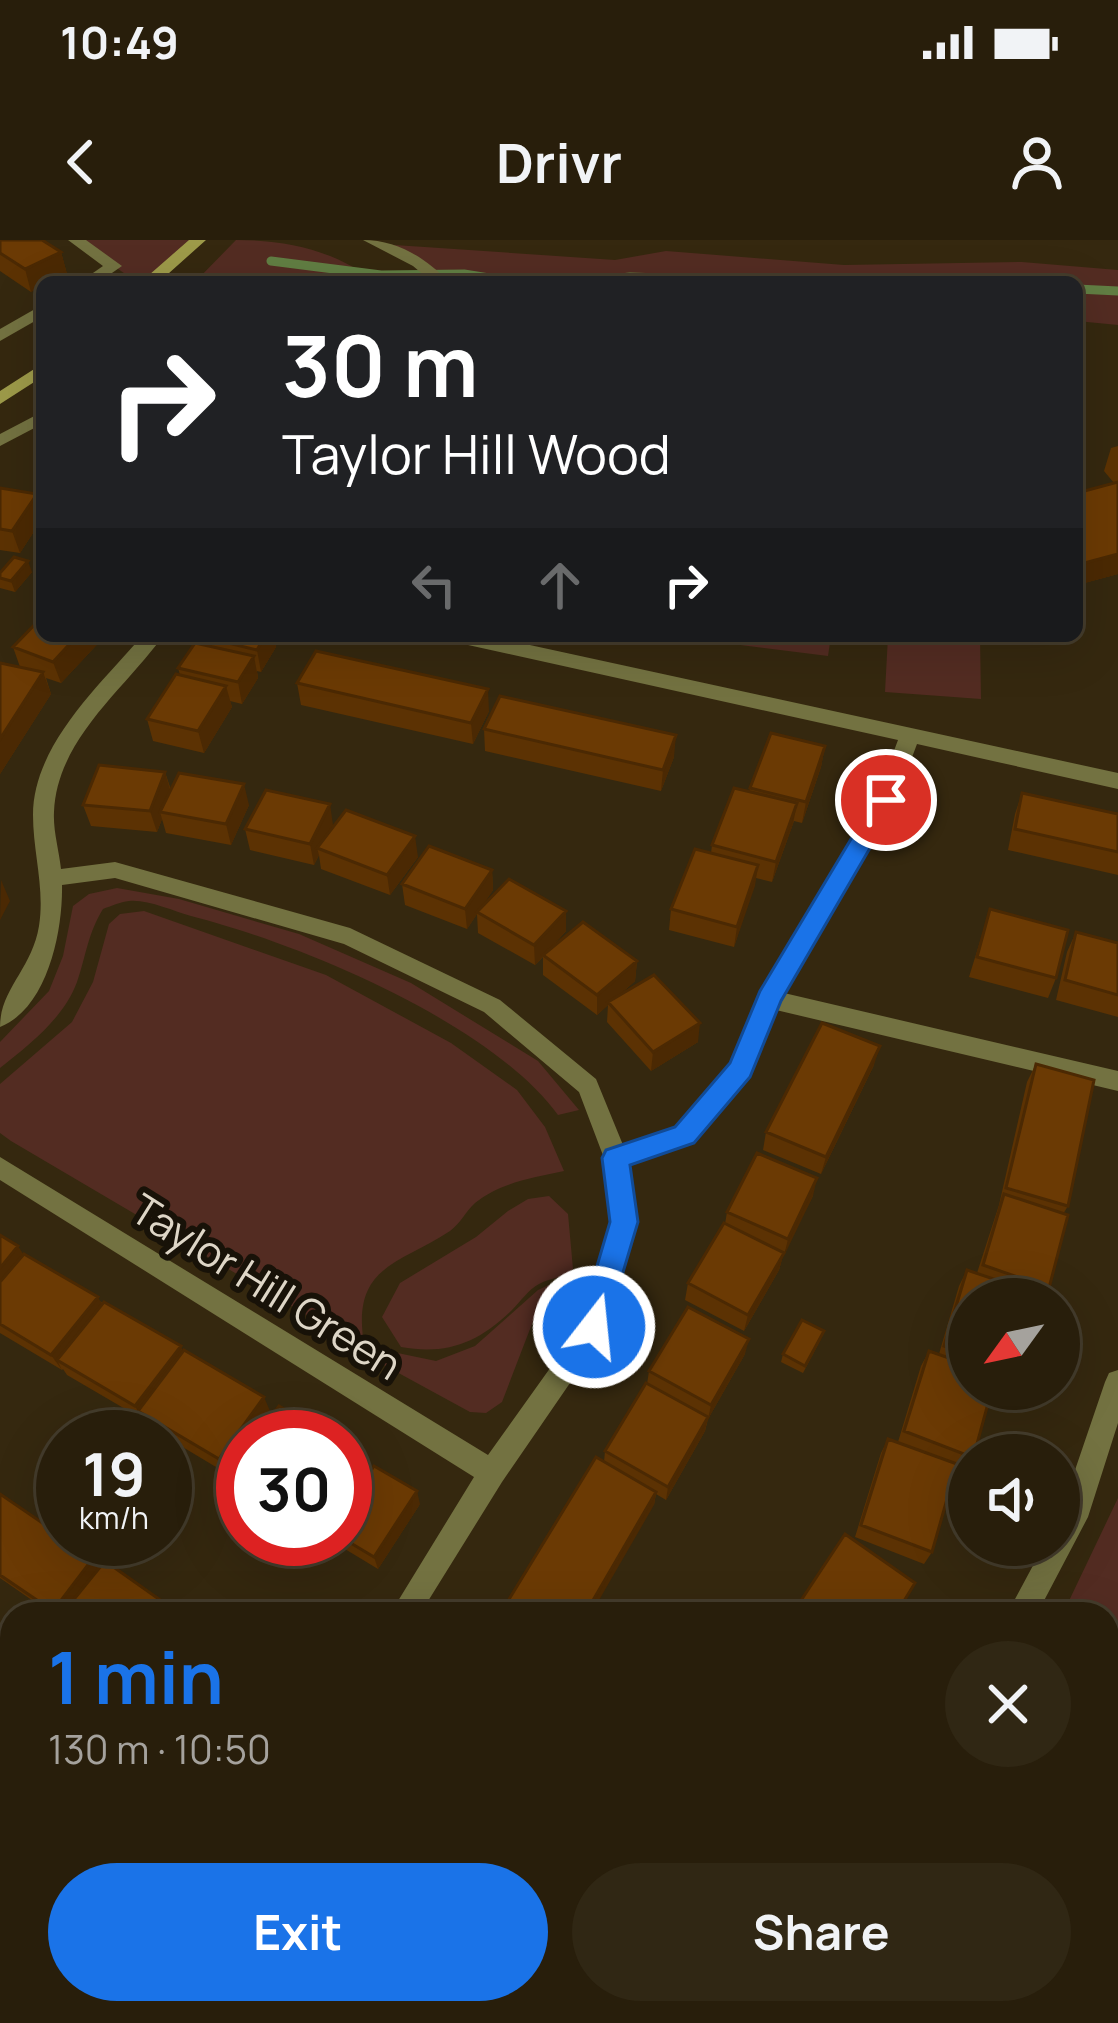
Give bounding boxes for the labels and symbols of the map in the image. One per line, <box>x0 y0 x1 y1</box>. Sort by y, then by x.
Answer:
pin <box>835 749 937 851</box>
street label: Taylor Hill Green <box>121 1180 413 1392</box>
position arrow <box>531 1264 657 1390</box>
north arrow <box>948 1278 1080 1410</box>
speed limit sign: 30 <box>216 1410 372 1566</box>

